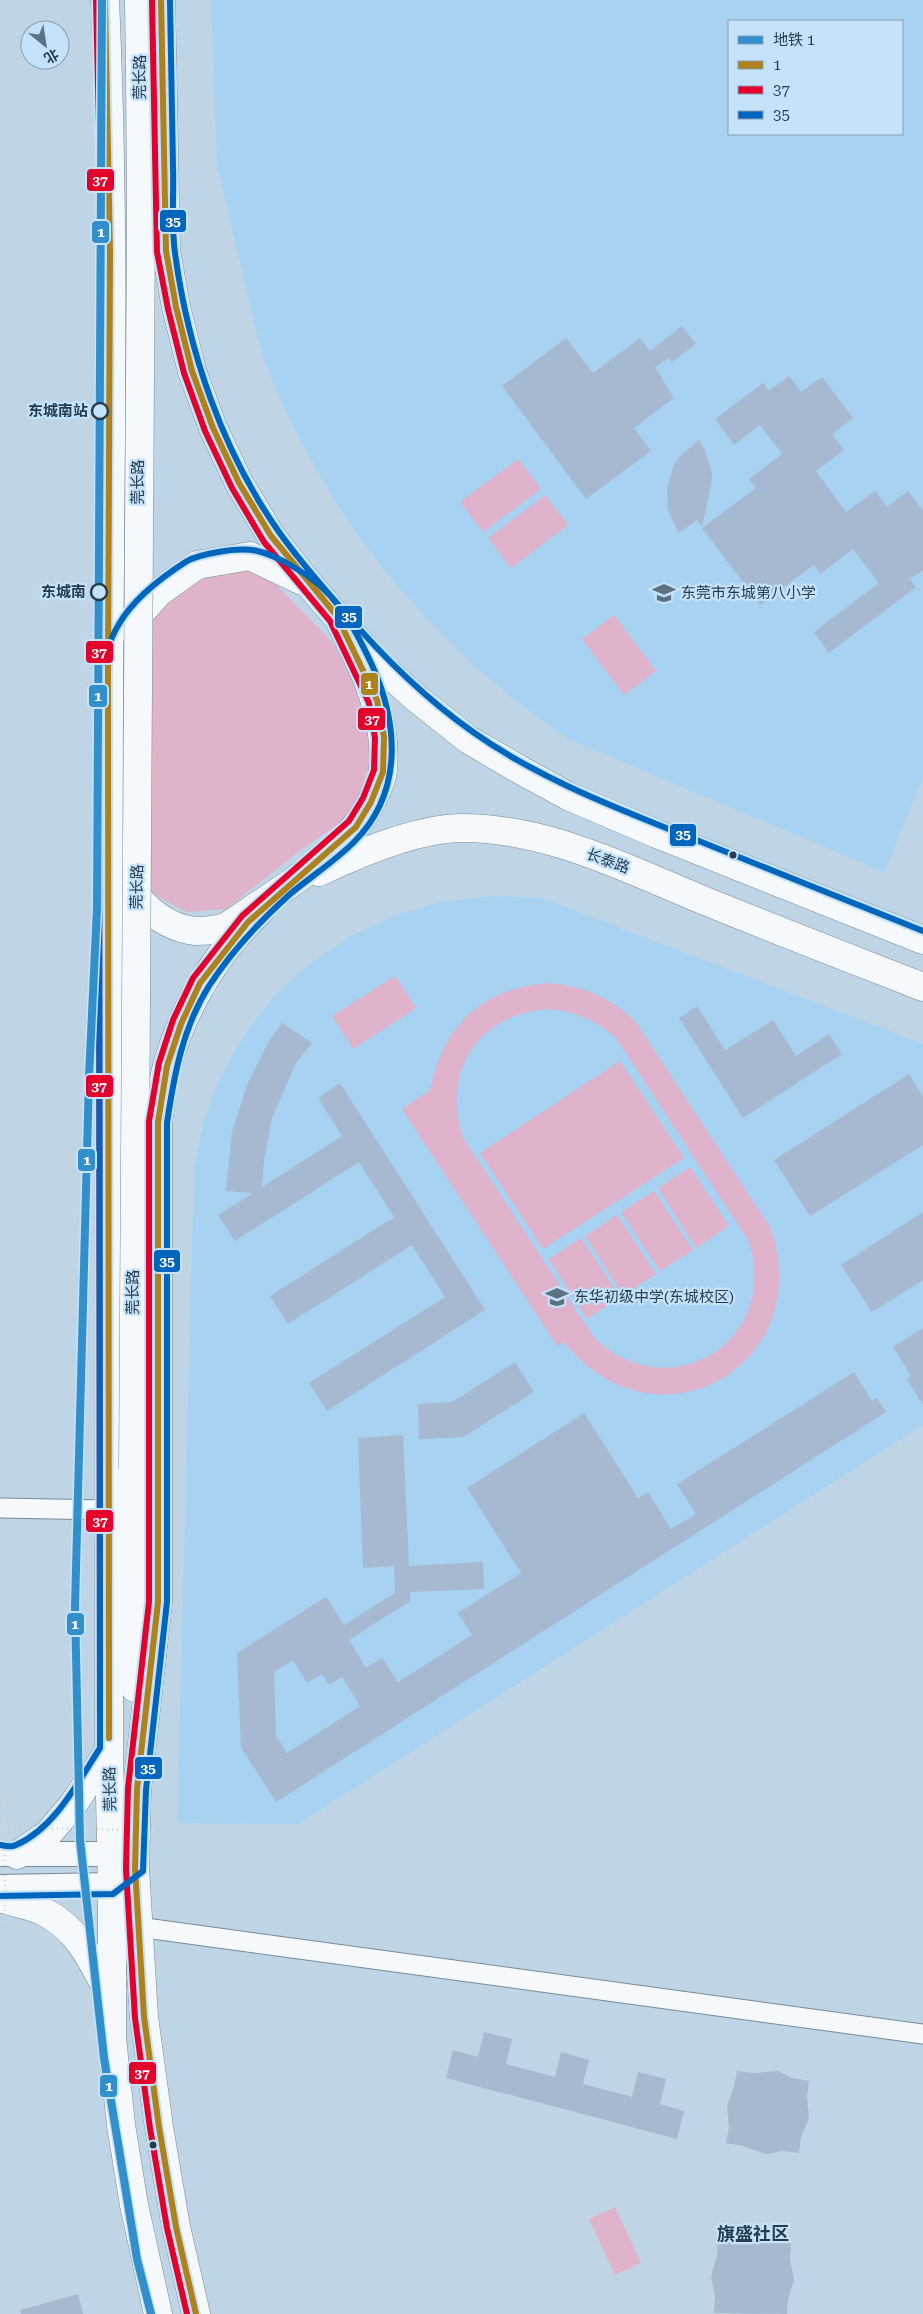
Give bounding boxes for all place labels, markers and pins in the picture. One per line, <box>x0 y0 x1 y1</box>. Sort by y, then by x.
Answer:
place label: 东城南站 <box>28 402 88 420</box>
marker: 东城南站 <box>91 402 109 420</box>
school or university icon: 东莞市东城第八小学 <box>651 580 677 606</box>
place label: 东城南 <box>41 583 86 601</box>
marker: 东城南 <box>90 583 108 601</box>
place label: 东莞市东城第八小学 <box>681 584 816 602</box>
unlabelled marker <box>728 850 738 860</box>
school or university icon: 东华初级中学(东城校区) <box>544 1284 570 1310</box>
place label: 东华初级中学(东城校区) <box>574 1288 734 1306</box>
unlabelled marker <box>148 2140 158 2150</box>

